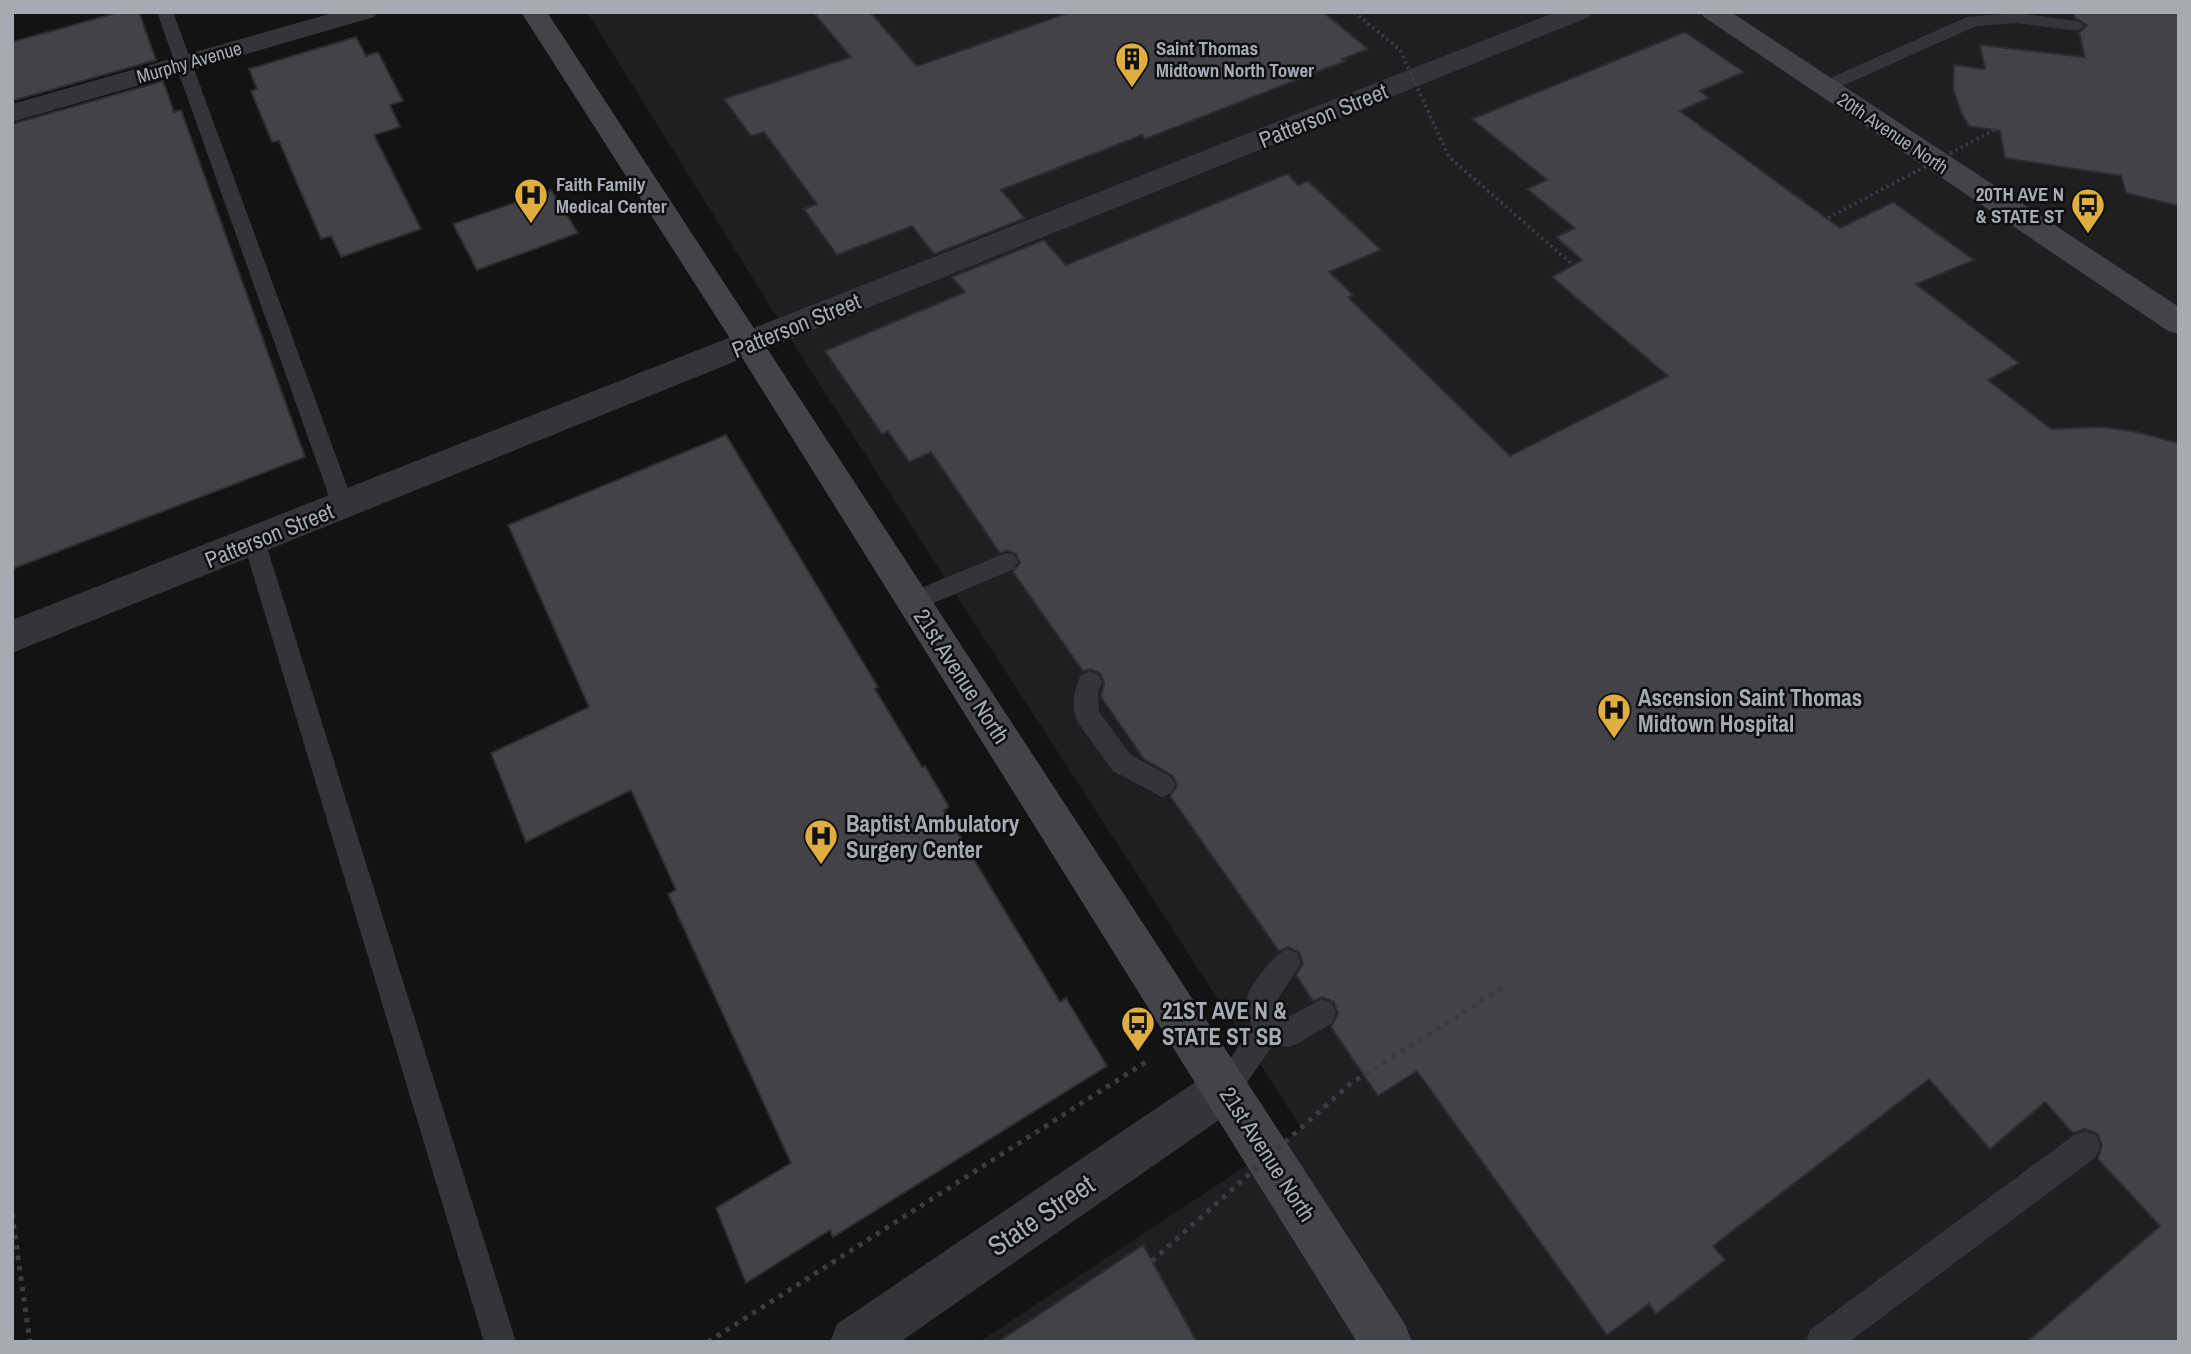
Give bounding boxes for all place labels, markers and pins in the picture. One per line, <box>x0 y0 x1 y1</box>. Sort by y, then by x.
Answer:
place label: Saint Thomas Midtown North Tower <box>1156 35 1314 83</box>
building icon: Saint Thomas Midtown North Tower <box>1113 40 1151 89</box>
place label: Faith Family Medical Center <box>556 171 667 219</box>
hospital icon: Faith Family Medical Center <box>512 176 550 225</box>
place label: 20TH AVE N & STATE ST <box>1975 181 2064 229</box>
bus stop icon: 20TH AVE N & STATE ST <box>2069 186 2107 235</box>
place label: Ascension Saint Thomas Midtown Hospital <box>1638 682 1862 739</box>
hospital icon: Ascension Saint Thomas Midtown Hospital <box>1595 691 1633 740</box>
place label: Baptist Ambulatory Surgery Center <box>846 808 1020 865</box>
hospital icon: Baptist Ambulatory Surgery Center <box>802 817 840 866</box>
place label: 21ST AVE N & STATE ST SB <box>1162 995 1287 1052</box>
bus stop icon: 21ST AVE N & STATE ST SB <box>1119 1004 1157 1053</box>

